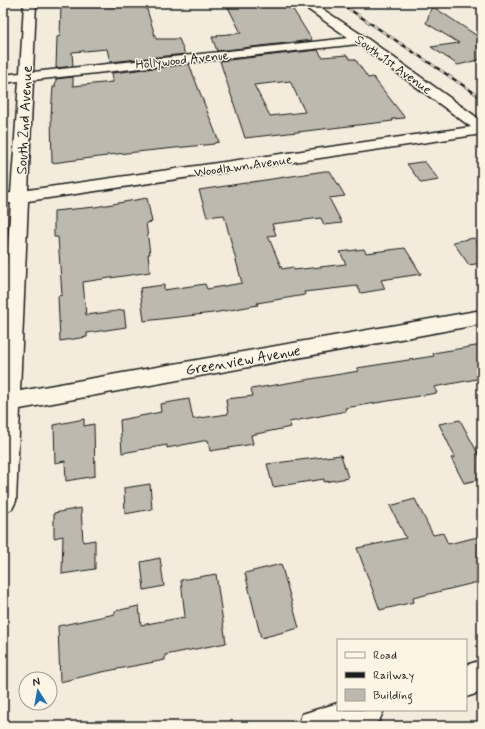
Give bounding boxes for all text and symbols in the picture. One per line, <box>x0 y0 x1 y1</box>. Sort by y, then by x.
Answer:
street label: South 1st Avenue <box>351 32 435 99</box>
street label: Hollywood Avenue <box>135 47 230 74</box>
street label: South 2nd Avenue <box>12 65 38 175</box>
street label: Woodlawn Avenue <box>193 151 293 182</box>
street label: Greenview Avenue <box>184 341 303 381</box>
legend <box>337 639 467 711</box>
text: Road <box>373 648 397 664</box>
text: Railway <box>373 668 415 684</box>
north arrow <box>18 671 58 711</box>
text: N <box>31 675 41 690</box>
text: Building <box>373 688 413 705</box>

